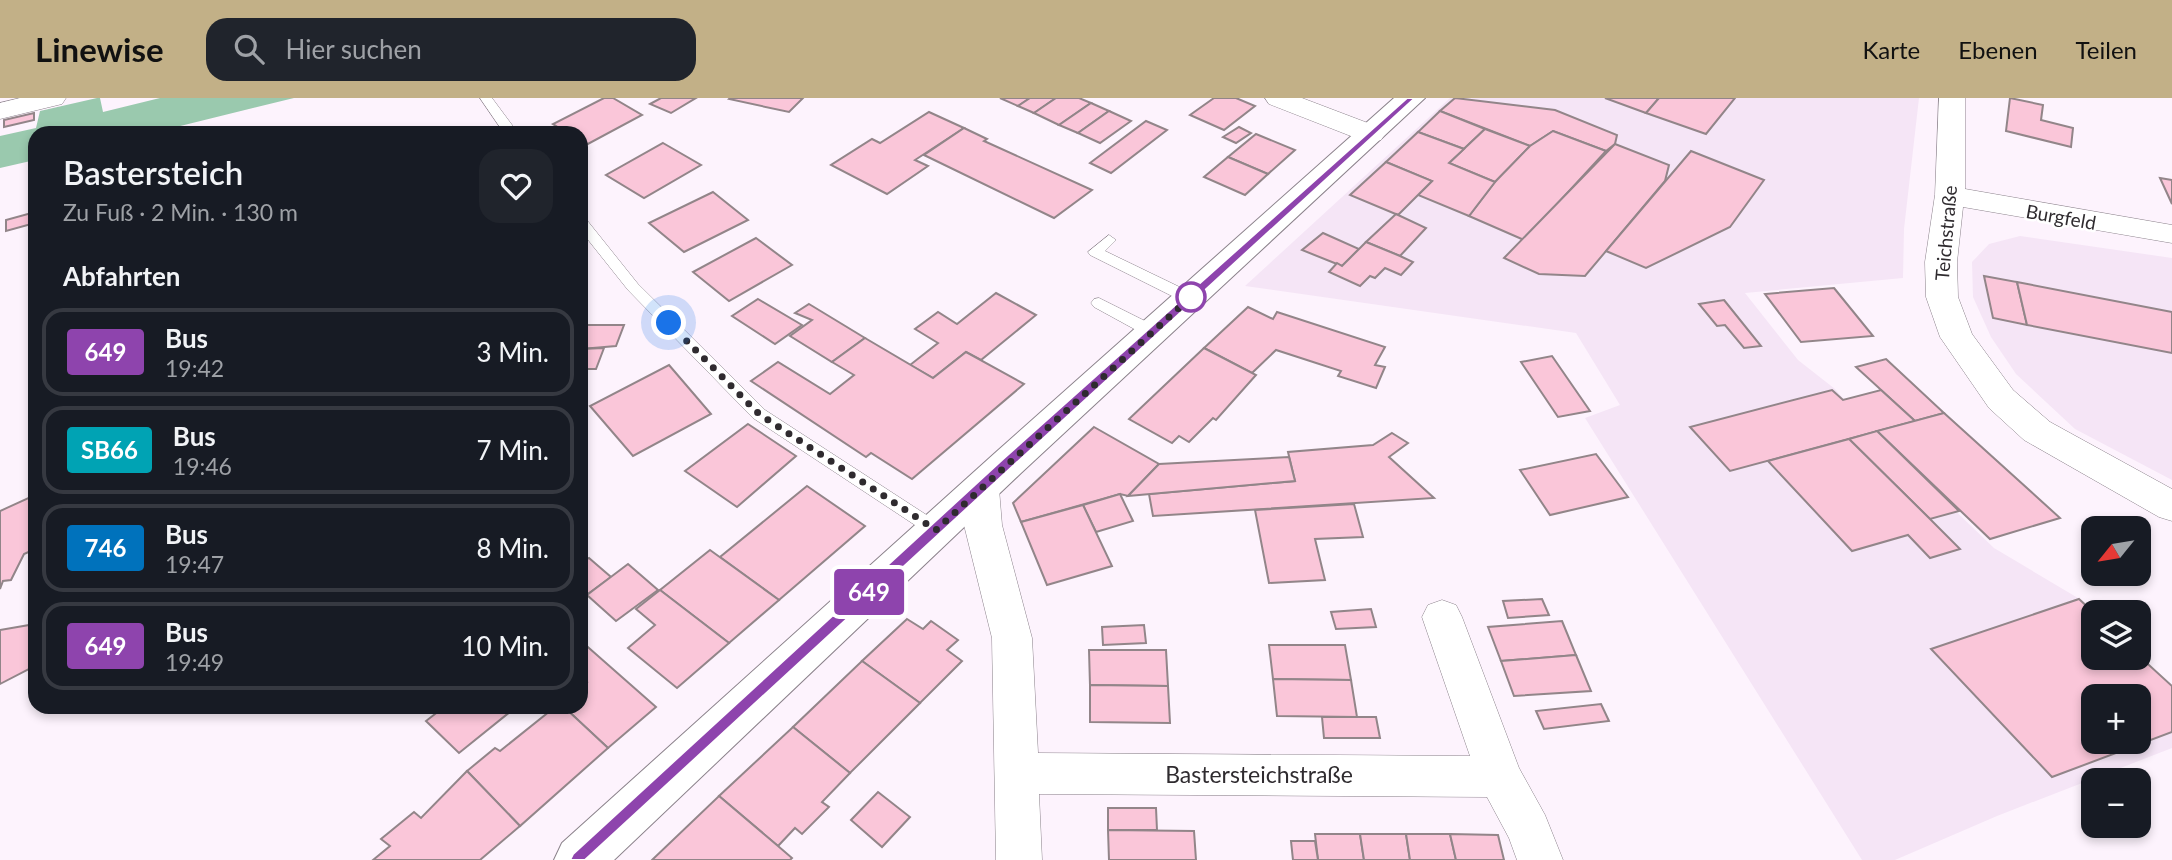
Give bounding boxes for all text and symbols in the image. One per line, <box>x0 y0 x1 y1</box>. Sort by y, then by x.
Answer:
search box <box>206 18 696 81</box>
text: Linewise <box>35 29 164 69</box>
icon: search <box>230 30 268 68</box>
text: Hier suchen <box>286 33 422 65</box>
text: Karte <box>1863 35 1920 64</box>
text: Ebenen <box>1958 35 2038 64</box>
text: Teilen <box>2076 35 2137 64</box>
button: heart <box>479 149 553 223</box>
text: Bastersteich <box>63 152 243 192</box>
street label: Teichstraße <box>1930 184 1961 282</box>
text: Zu Fuß · 2 Min. · 130 m <box>63 198 298 226</box>
street label: Burgfeld <box>2024 199 2098 234</box>
text: Abfahrten <box>63 260 181 292</box>
unlabelled marker <box>1176 282 1206 312</box>
your location <box>651 305 686 340</box>
text: Bus <box>165 322 208 354</box>
text: 3 Min. <box>476 336 549 368</box>
text: 649 <box>85 337 126 366</box>
text: 19:42 <box>165 354 224 382</box>
text: Bus <box>173 420 216 452</box>
text: 7 Min. <box>476 434 549 466</box>
text: SB66 <box>81 435 138 464</box>
text: 19:46 <box>173 452 232 480</box>
north arrow <box>2081 516 2151 586</box>
map controls <box>2081 516 2151 838</box>
text: Bus <box>165 518 208 550</box>
text: 8 Min. <box>476 532 549 564</box>
text: 746 <box>85 533 126 562</box>
text: 19:47 <box>165 550 224 578</box>
line badge: 649 <box>829 569 909 615</box>
text: 649 <box>848 577 890 606</box>
button: layers <box>2081 600 2151 670</box>
text: Bus <box>165 616 208 648</box>
text: 10 Min. <box>461 630 549 662</box>
text: 649 <box>85 631 126 660</box>
text: 19:49 <box>165 648 224 676</box>
button: + <box>2081 684 2151 754</box>
street label: Bastersteichstraße <box>1165 760 1353 788</box>
button: − <box>2081 768 2151 838</box>

